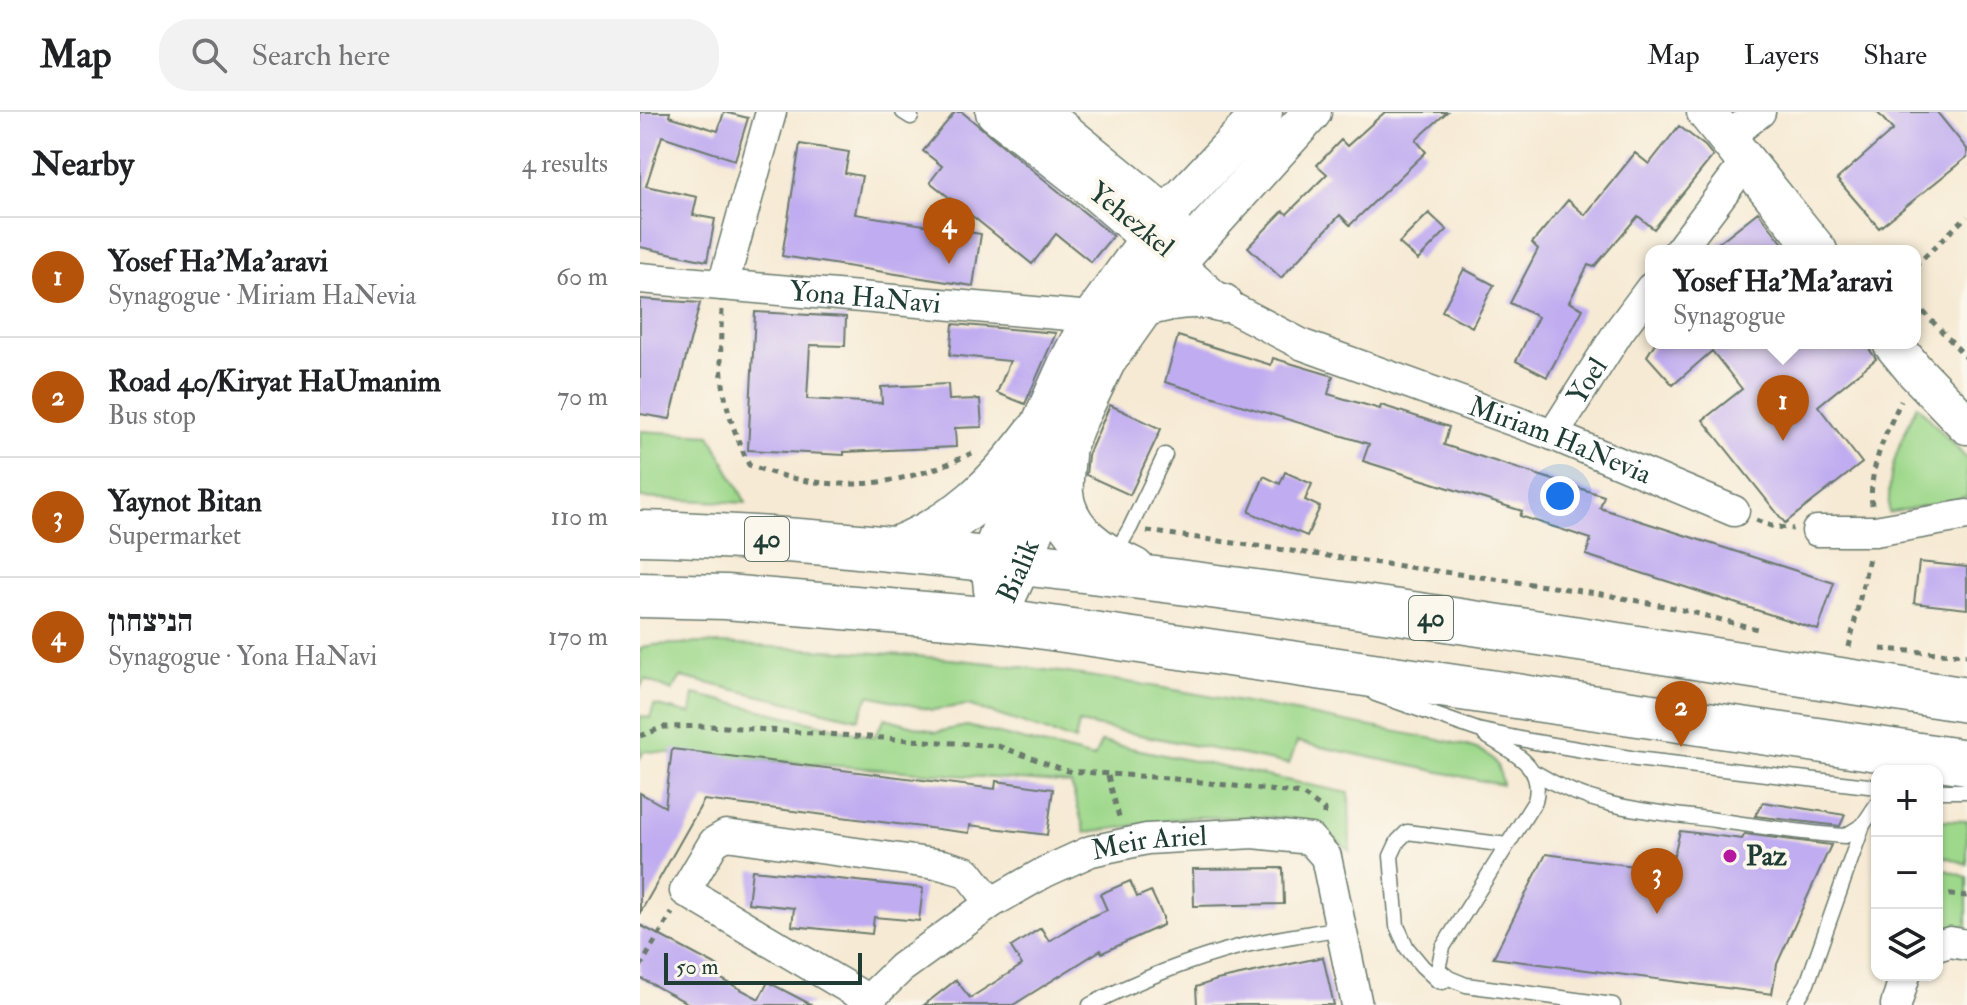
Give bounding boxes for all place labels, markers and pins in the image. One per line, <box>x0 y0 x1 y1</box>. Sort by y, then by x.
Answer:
pin: 4 <box>923 198 975 264</box>
pin: 1 <box>1757 375 1809 441</box>
pin: 2 <box>1655 681 1707 747</box>
place label: Paz <box>1746 839 1787 874</box>
marker: Paz <box>1721 847 1739 865</box>
pin: 3 <box>1631 848 1683 914</box>

